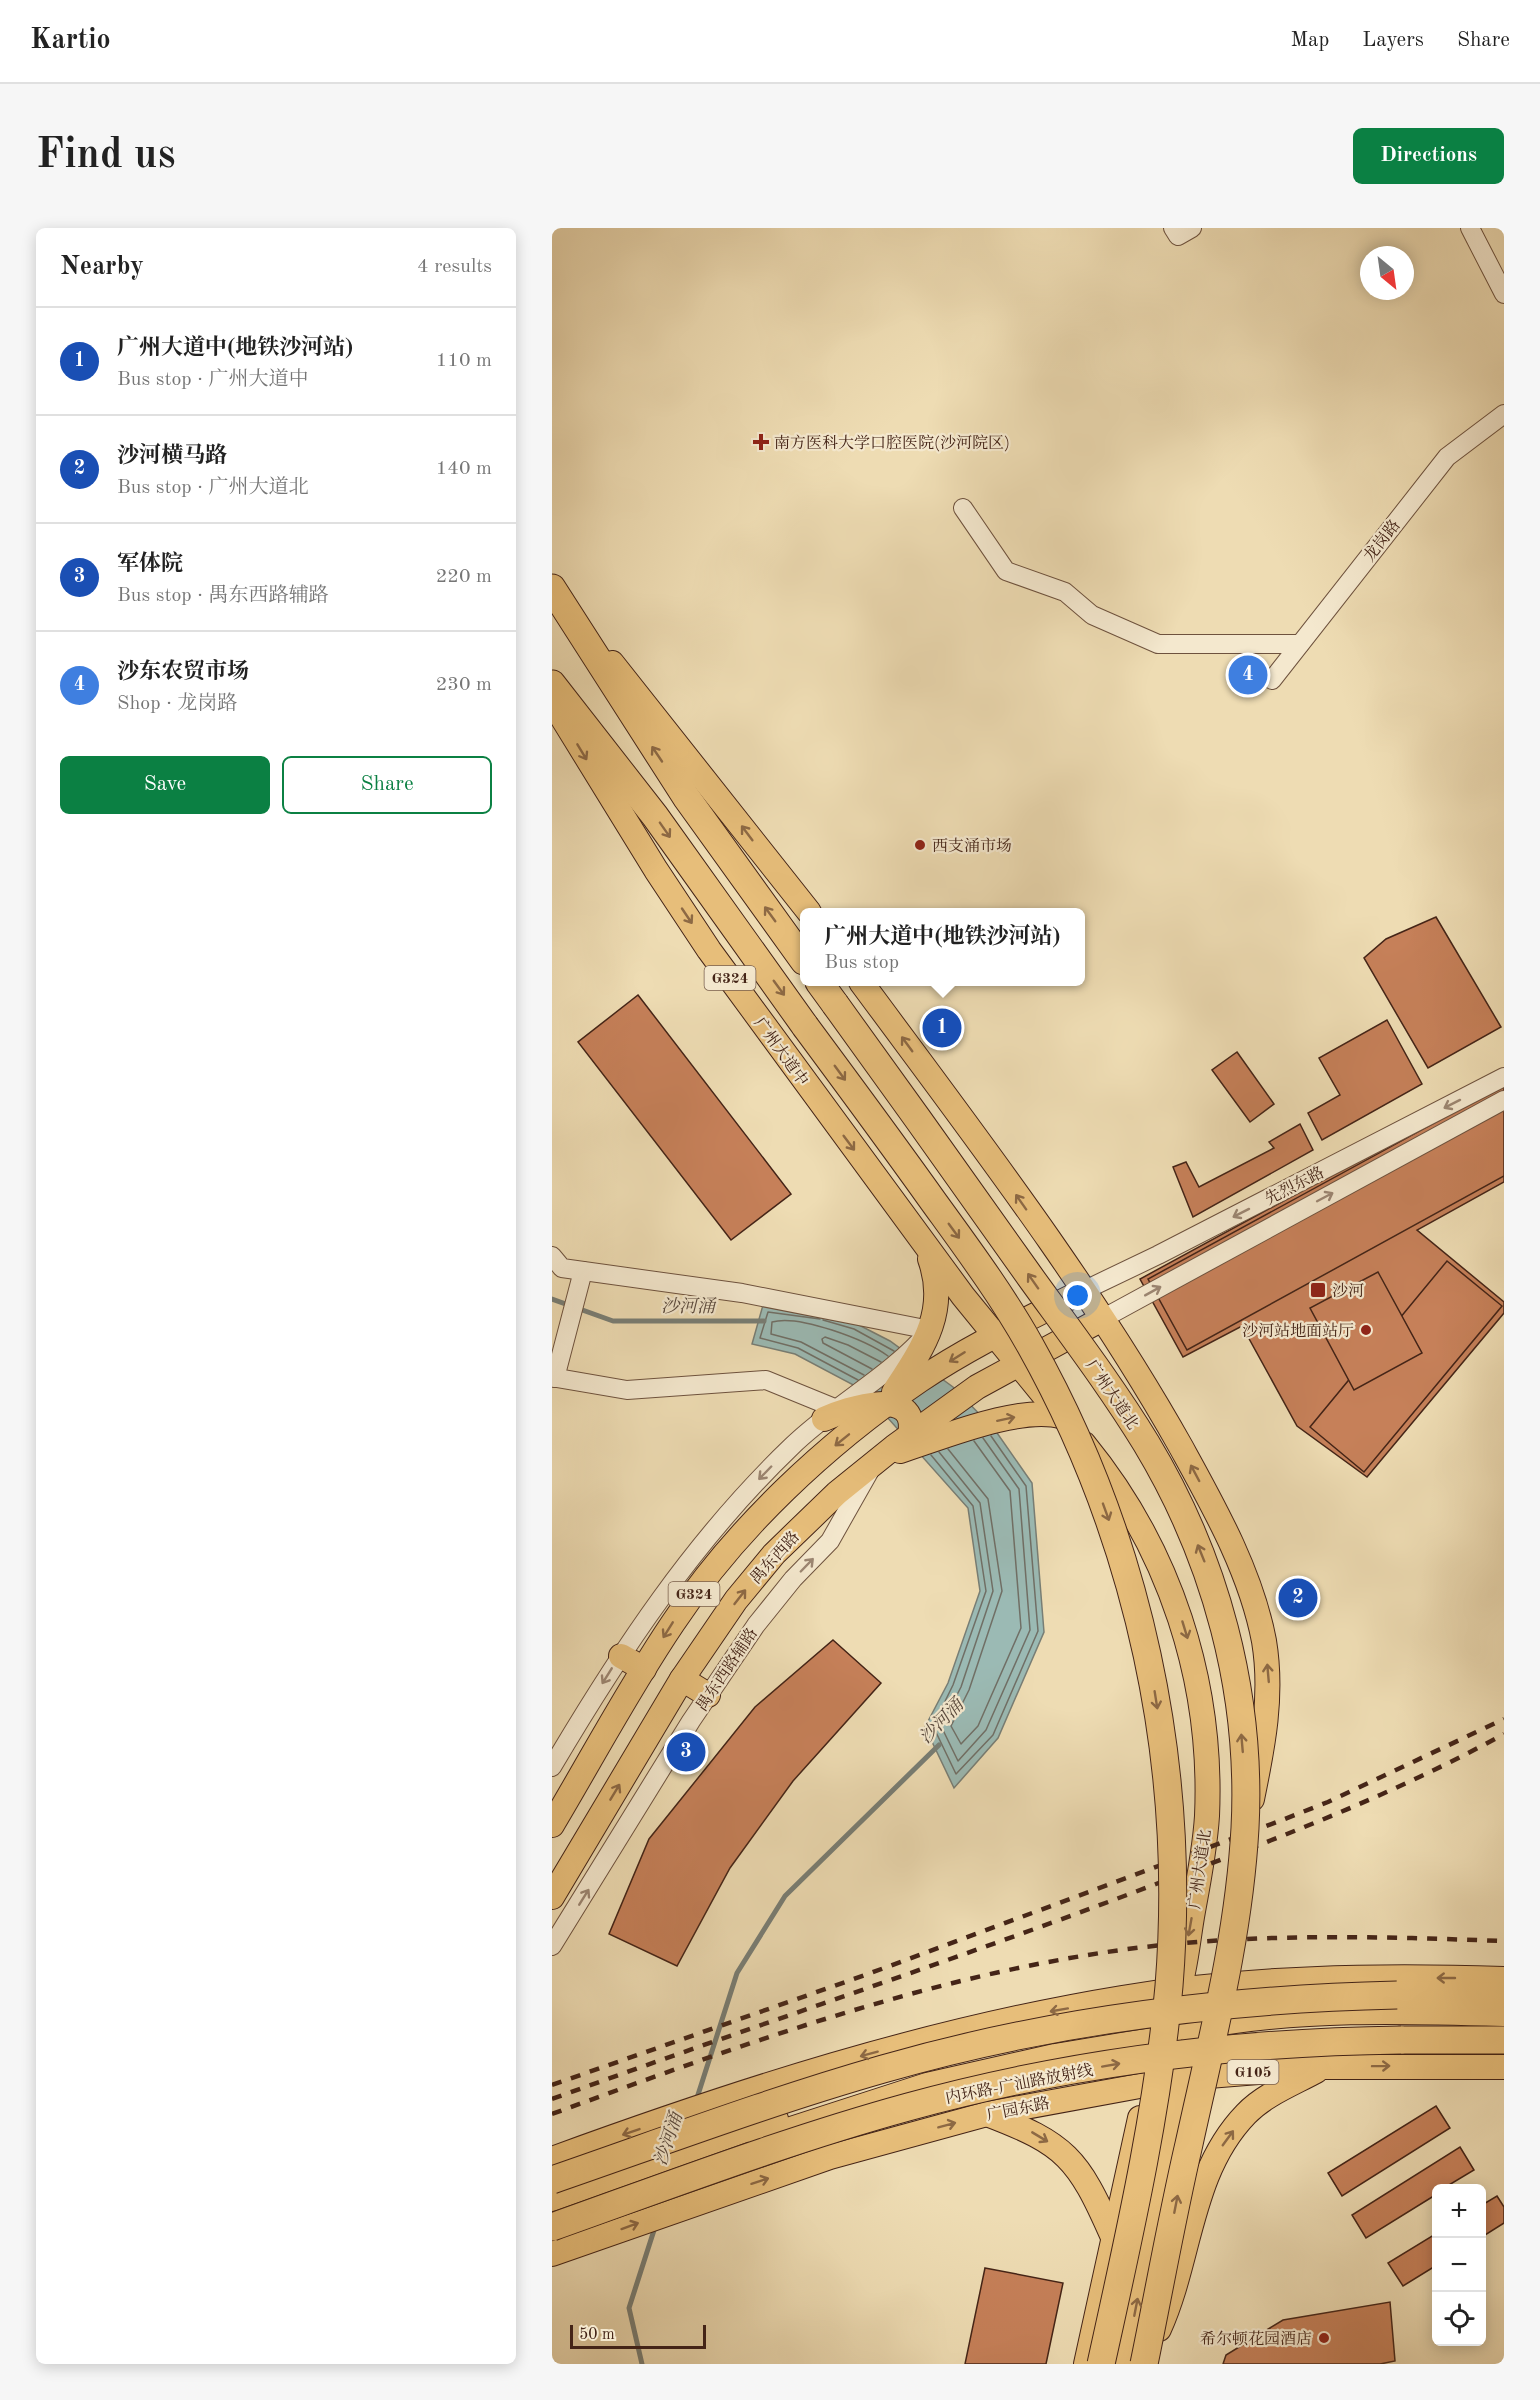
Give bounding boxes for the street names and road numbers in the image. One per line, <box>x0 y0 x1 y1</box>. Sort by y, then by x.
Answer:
street label: 龙岗路 <box>1360 516 1404 565</box>
road number: G324 <box>704 966 756 990</box>
street label: 广州大道中 <box>750 1014 812 1089</box>
street label: 先烈东路 <box>1262 1163 1327 1208</box>
street label: 广州大道北 <box>1082 1356 1142 1433</box>
street label: 禺东西路 <box>747 1528 803 1587</box>
road number: G324 <box>668 1582 720 1606</box>
street label: 禺东西路辅路 <box>693 1625 761 1714</box>
street label: 广州大道北 <box>1186 1828 1214 1910</box>
road number: G105 <box>1228 2060 1278 2084</box>
street label: 内环路-广汕路放射线 <box>944 2061 1094 2107</box>
street label: 广园东路 <box>985 2094 1051 2124</box>

